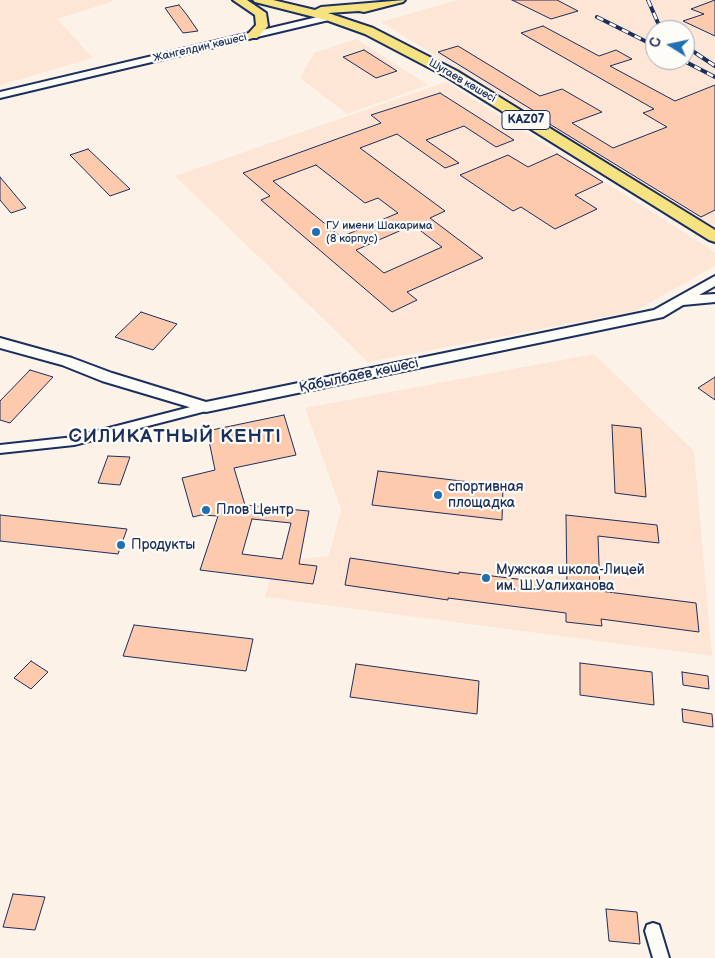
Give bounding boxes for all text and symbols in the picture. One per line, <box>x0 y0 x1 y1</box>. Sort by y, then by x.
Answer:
north arrow <box>645 20 695 70</box>
street label: Жангелдин көшесі <box>152 31 248 65</box>
text: С <box>647 36 665 49</box>
street label: Шугаев көшесі <box>426 56 498 106</box>
road number: KAZ07 <box>502 110 550 130</box>
place label: ГУ имени Шакарима (8 корпус) <box>326 219 432 245</box>
marker: ГУ имени Шакарима (8 корпус) <box>310 226 322 238</box>
street label: Қабылбаев көшесі <box>298 355 420 397</box>
district label: СИЛИКАТНЫЙ КЕНТІ <box>67 426 283 448</box>
place label: спортивная площадка <box>448 479 524 512</box>
marker: спортивная площадка <box>432 489 444 501</box>
place label: Плов Центр <box>216 502 294 518</box>
marker: Плов Центр <box>200 504 212 516</box>
place label: Продукты <box>131 537 195 553</box>
marker: Продукты <box>115 539 127 551</box>
place label: Мужская школа-Лицей им. Ш.Уалиханова <box>496 562 645 594</box>
marker: Мужская школа-Лицей им. Ш.Уалиханова <box>480 572 492 584</box>

